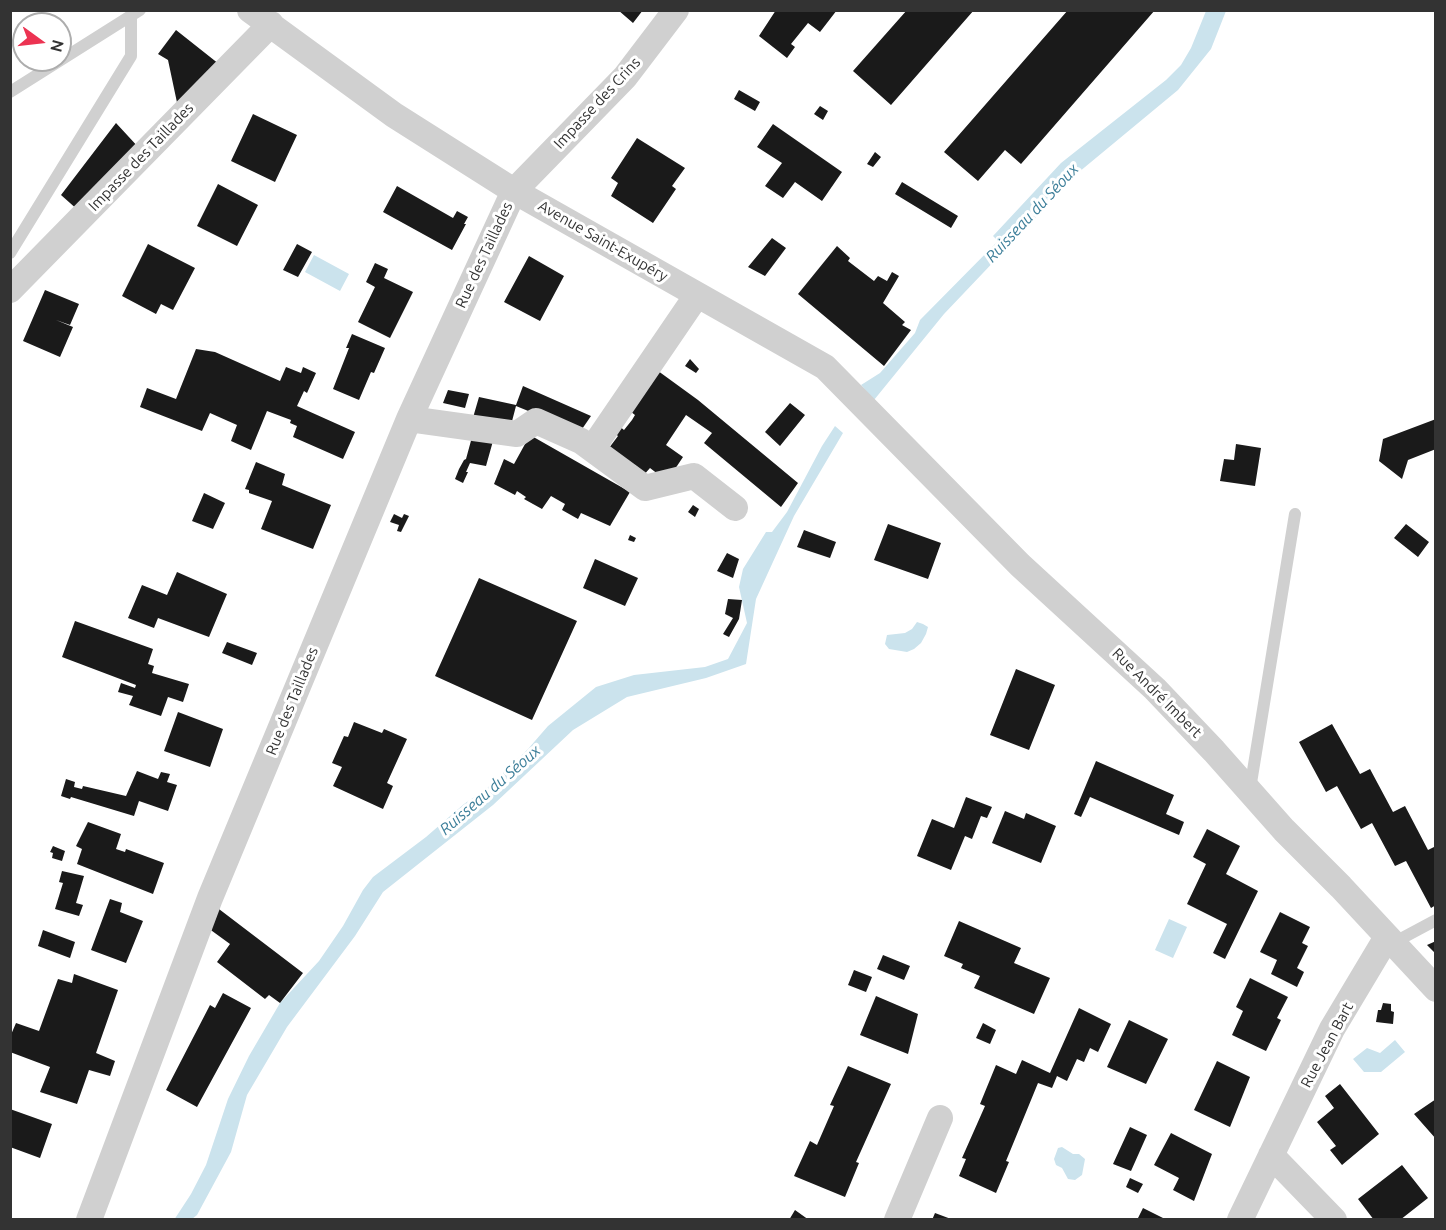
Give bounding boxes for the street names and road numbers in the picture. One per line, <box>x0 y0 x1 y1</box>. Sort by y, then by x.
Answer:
street label: Impasse des Crins <box>550 53 644 153</box>
street label: Impasse des Taillades <box>85 99 197 215</box>
street label: Avenue Saint-Exupéry <box>535 197 671 285</box>
street label: Rue des Taillades <box>452 199 516 311</box>
street label: Rue des Taillades <box>262 644 322 758</box>
street label: Rue André Imbert <box>1108 644 1206 742</box>
street label: Rue Jean Bart <box>1297 999 1357 1091</box>

